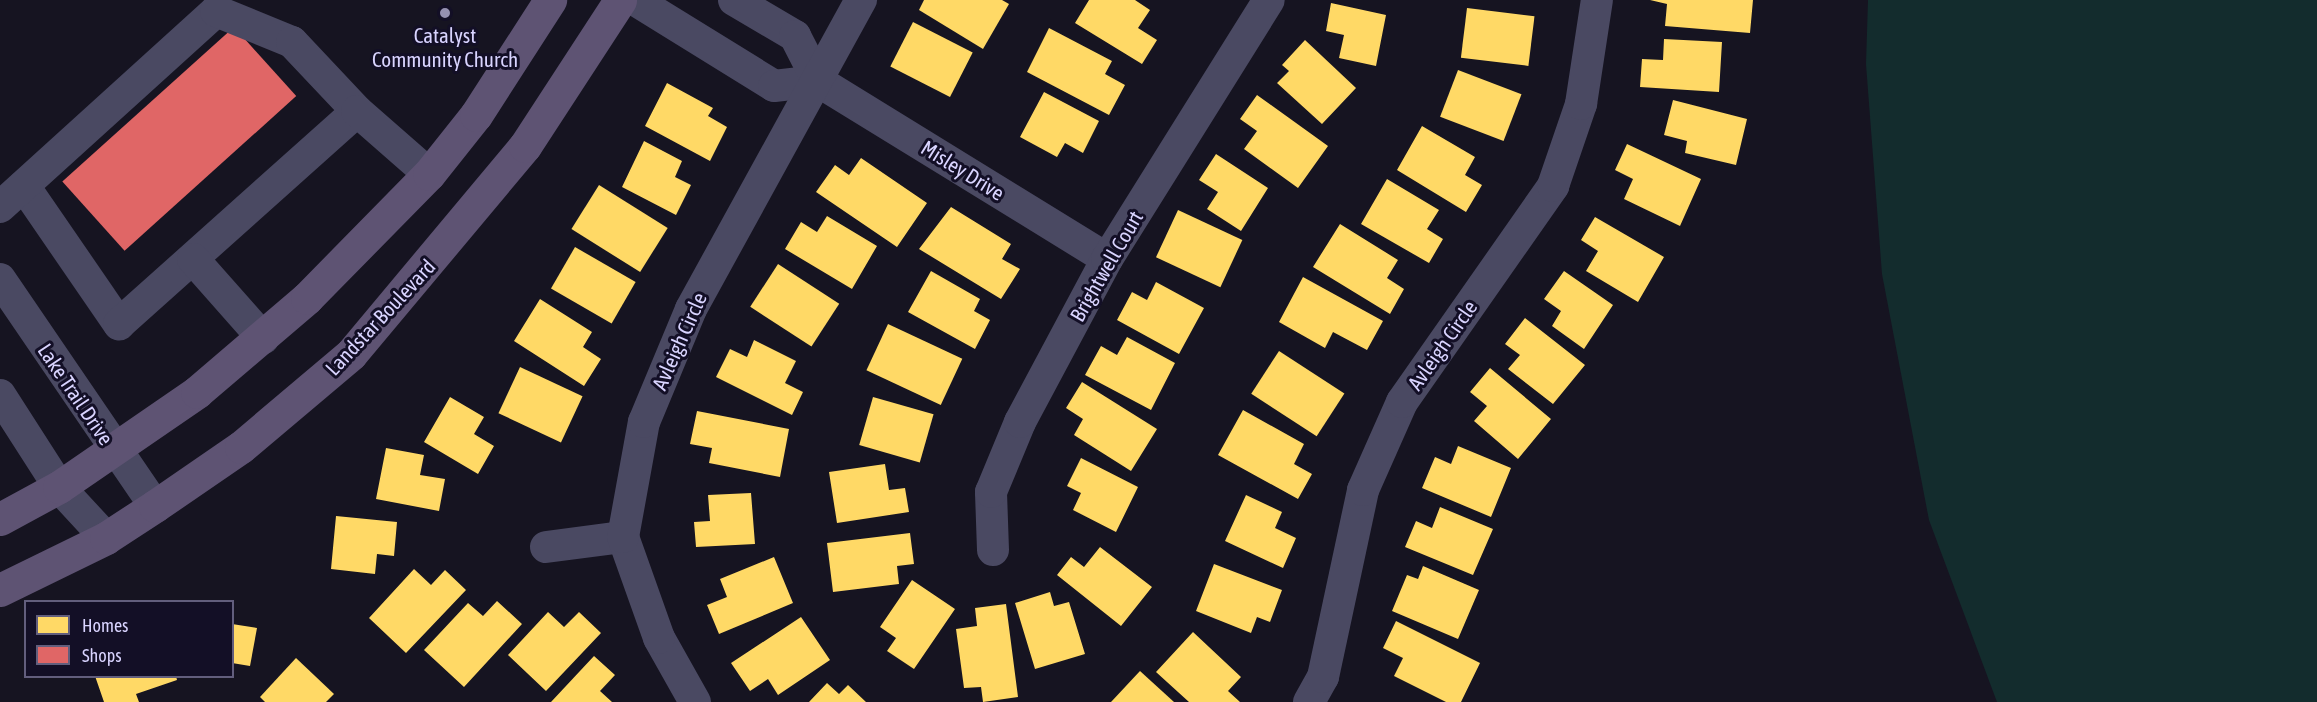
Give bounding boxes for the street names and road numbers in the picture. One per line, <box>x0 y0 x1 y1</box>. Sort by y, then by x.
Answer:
street label: Misley Drive <box>917 135 1009 205</box>
street label: Brightwell Court <box>1064 206 1148 326</box>
street label: Landstar Boulevard <box>320 254 440 380</box>
street label: Avleigh Circle <box>646 288 712 394</box>
street label: Avleigh Circle <box>1402 295 1482 395</box>
street label: Lake Trail Drive <box>33 339 119 449</box>

